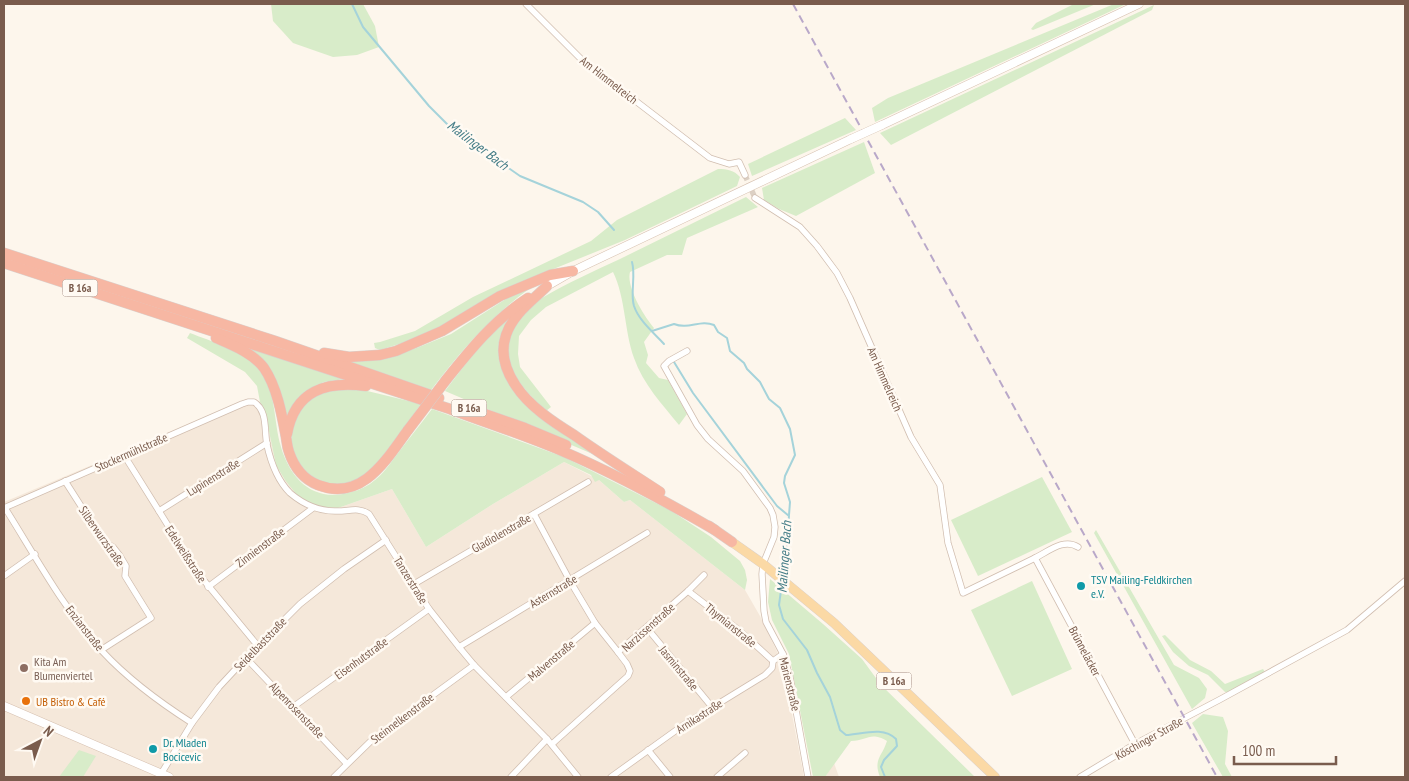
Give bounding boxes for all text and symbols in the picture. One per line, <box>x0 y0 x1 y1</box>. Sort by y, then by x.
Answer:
street label: Am Himmelreich <box>577 53 641 107</box>
water label: Mailinger Bach <box>444 116 513 174</box>
road number: B 16a <box>62 280 98 296</box>
street label: Am Himmelreich <box>864 344 906 414</box>
road number: B 16a <box>452 399 486 416</box>
street label: Stockermühlstraße <box>92 429 170 475</box>
street label: Lupinenstraße <box>184 455 242 499</box>
street label: Silberwurzstraße <box>76 503 128 569</box>
street label: Gladiolenstraße <box>469 510 533 556</box>
water label: Mailinger Bach <box>773 520 796 594</box>
street label: Edelweißstraße <box>162 523 210 585</box>
street label: Zinnienstraße <box>233 524 288 570</box>
street label: Tanzerstraße <box>391 554 431 607</box>
street label: Asternstraße <box>527 571 579 611</box>
place label: TSV Mailing-Feldkirchen e.V. <box>1091 572 1192 601</box>
marker: TSV Mailing-Feldkirchen e.V. <box>1075 580 1087 592</box>
street label: Narzissenstraße <box>618 599 678 655</box>
street label: Thymianstraße <box>702 600 760 650</box>
street label: Enzianstraße <box>63 602 107 654</box>
street label: Seidelbaststraße <box>231 614 289 674</box>
street label: Brünneläcker <box>1066 624 1105 679</box>
street label: Eisenhutstraße <box>331 634 391 682</box>
street label: Malvenstraße <box>525 636 577 684</box>
street label: Jasminstraße <box>655 642 702 693</box>
place label: Kita Am Blumenviertel <box>34 654 93 683</box>
street label: Marienstraße <box>776 656 804 712</box>
marker: Kita Am Blumenviertel <box>18 662 30 674</box>
road number: B 16a <box>876 672 912 689</box>
street label: Alpenrosenstraße <box>266 679 328 741</box>
street label: Steinnelkenstraße <box>367 689 437 747</box>
place label: UB Bistro & Café <box>36 694 106 709</box>
marker: UB Bistro & Café <box>20 695 32 707</box>
street label: Arnikastraße <box>673 695 725 737</box>
street label: Köschinger Straße <box>1112 713 1186 763</box>
north arrow <box>15 716 65 766</box>
text: N <box>40 722 57 740</box>
scale bar <box>1234 734 1336 766</box>
place label: Dr. Mladen Bocicevic <box>163 735 207 764</box>
text: 100 m <box>1242 741 1275 760</box>
marker: Dr. Mladen Bocicevic <box>147 743 159 755</box>

